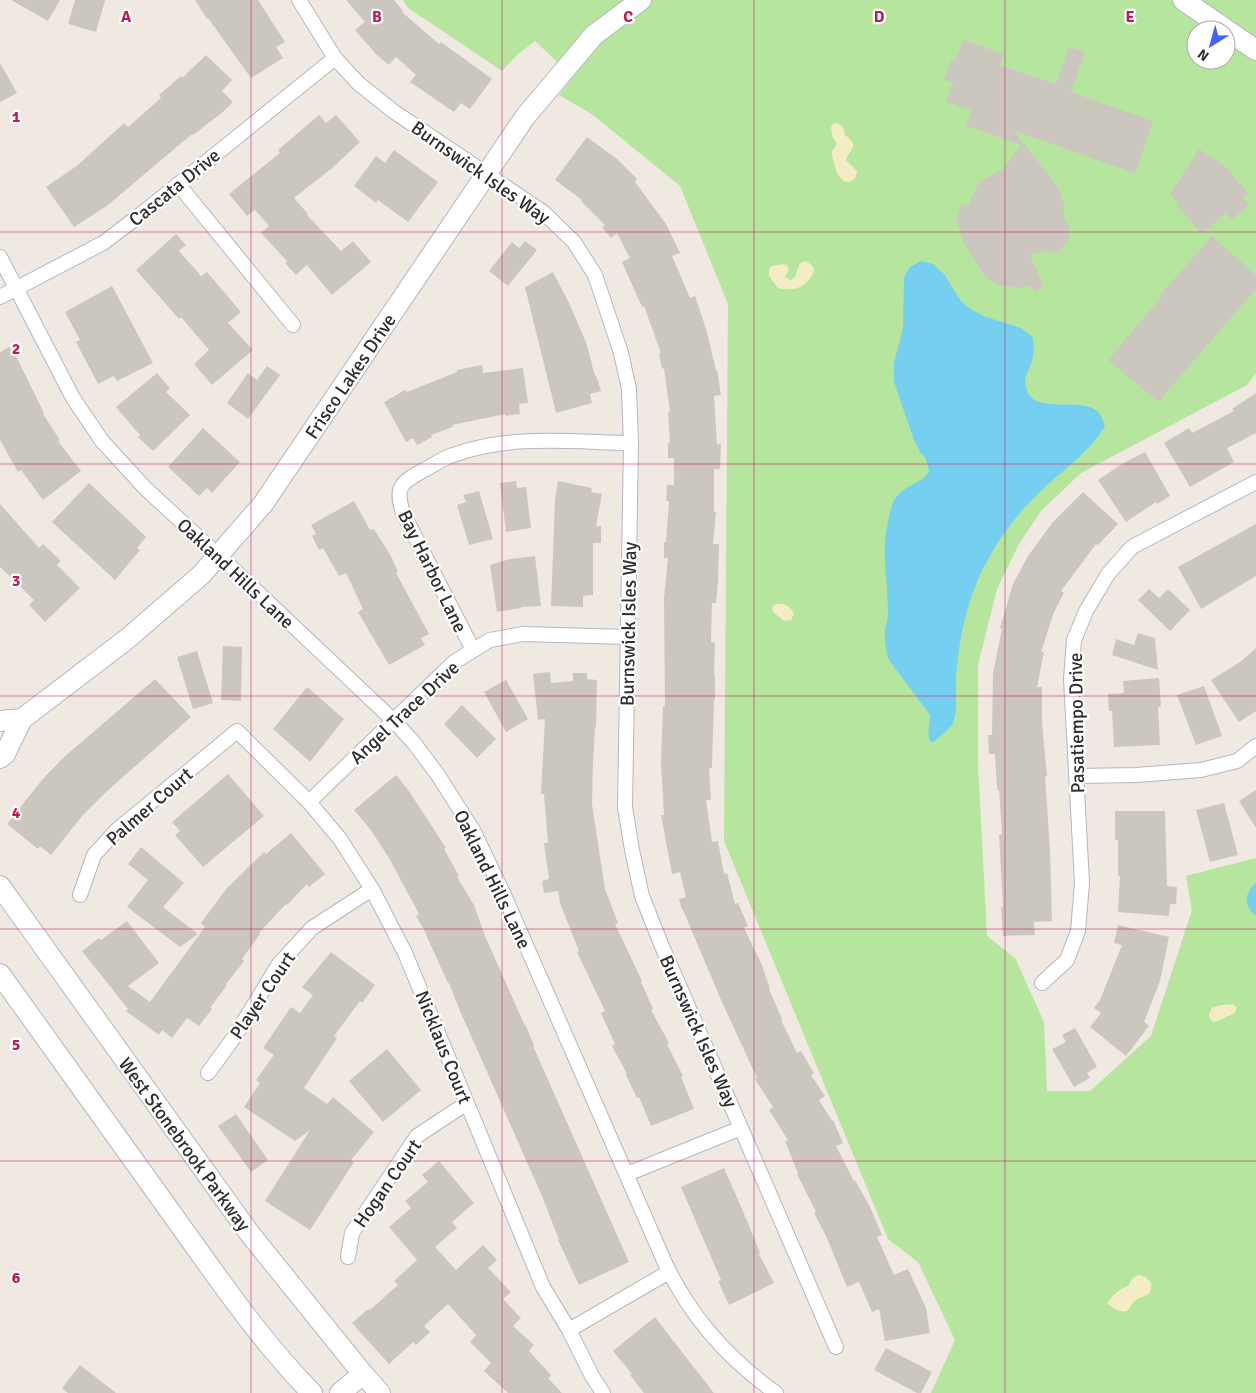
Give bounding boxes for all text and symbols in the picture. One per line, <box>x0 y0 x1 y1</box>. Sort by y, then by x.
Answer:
text: A <box>121 7 132 27</box>
text: B <box>372 7 382 27</box>
text: C <box>623 7 633 27</box>
text: D <box>874 7 885 27</box>
text: E <box>1125 7 1135 27</box>
north arrow <box>1186 20 1236 70</box>
text: N <box>1194 45 1212 65</box>
text: 1 <box>12 107 21 127</box>
street label: Burnswick Isles Way <box>406 116 555 230</box>
street label: Cascata Drive <box>124 144 225 232</box>
street label: Frisco Lakes Drive <box>300 309 402 444</box>
text: 2 <box>12 339 20 359</box>
street label: Bay Harbor Lane <box>392 506 472 637</box>
street label: Oakland Hills Lane <box>172 513 299 634</box>
street label: Burnswick Isles Way <box>616 542 642 706</box>
text: 3 <box>12 571 20 591</box>
street label: Pasatiempo Drive <box>1064 652 1090 794</box>
street label: Angel Trace Drive <box>345 656 464 770</box>
street label: Palmer Court <box>101 762 198 851</box>
text: 4 <box>12 803 21 823</box>
street label: Oakland Hills Lane <box>448 806 536 953</box>
street label: Player Court <box>225 947 301 1044</box>
street label: Burnswick Isles Way <box>654 951 743 1111</box>
street label: Nicklaus Court <box>409 987 477 1108</box>
text: 5 <box>12 1035 20 1055</box>
street label: West Stonebrook Parkway <box>113 1053 255 1236</box>
street label: Hogan Court <box>349 1134 427 1232</box>
text: 6 <box>12 1268 21 1288</box>

